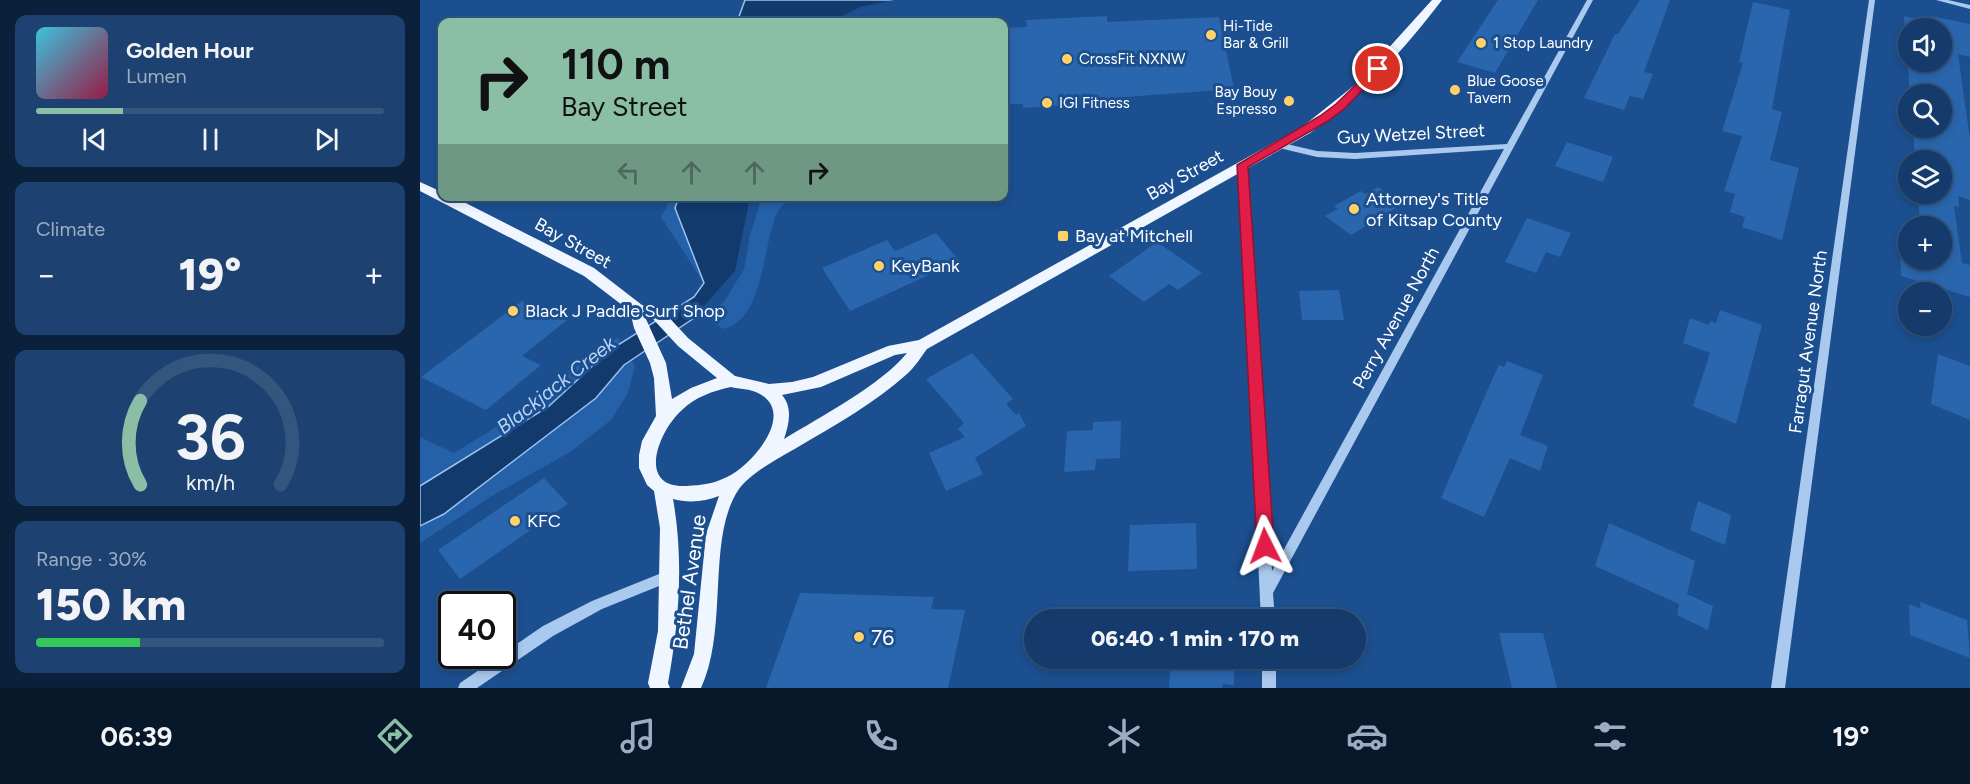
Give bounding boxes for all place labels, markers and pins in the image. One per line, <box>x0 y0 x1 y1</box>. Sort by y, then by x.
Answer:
place label: Hi-Tide Bar & Grill <box>1223 17 1289 52</box>
marker: Hi-Tide Bar & Grill <box>1204 28 1218 42</box>
place label: 1 Stop Laundry <box>1493 34 1593 52</box>
marker: 1 Stop Laundry <box>1474 36 1488 50</box>
pin <box>1352 43 1403 94</box>
place label: CrossFit NXNW <box>1079 50 1186 68</box>
marker: CrossFit NXNW <box>1060 52 1074 66</box>
place label: Blue Goose Tavern <box>1467 72 1544 107</box>
place label: Bay Bouy Espresso <box>1215 83 1277 118</box>
marker: Blue Goose Tavern <box>1448 83 1462 97</box>
place label: IGI Fitness <box>1059 94 1130 112</box>
marker: Bay Bouy Espresso <box>1282 94 1296 108</box>
marker: IGI Fitness <box>1040 96 1054 110</box>
place label: Attorney's Title of Kitsap County <box>1366 188 1502 231</box>
marker: Attorney's Title of Kitsap County <box>1347 202 1361 216</box>
place label: Bay at Mitchell <box>1075 225 1193 247</box>
marker: Bay at Mitchell <box>1056 229 1070 243</box>
place label: KeyBank <box>891 255 960 277</box>
marker: KeyBank <box>872 259 886 273</box>
place label: Black J Paddle Surf Shop <box>525 300 725 322</box>
marker: Black J Paddle Surf Shop <box>506 304 520 318</box>
place label: KFC <box>527 510 561 532</box>
marker: KFC <box>508 514 522 528</box>
place label: 76 <box>871 625 894 650</box>
marker: 76 <box>852 630 866 644</box>

